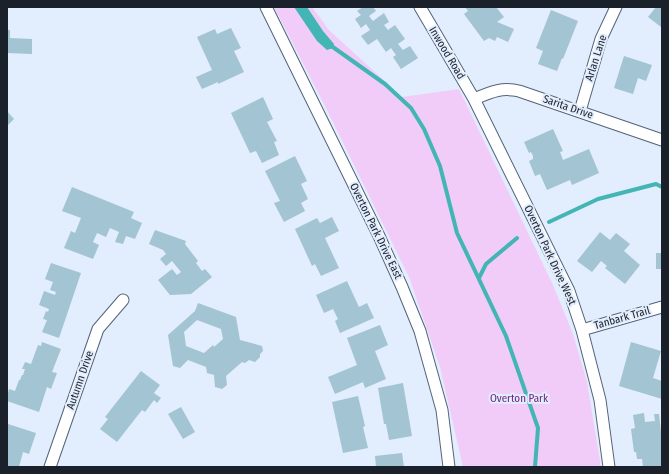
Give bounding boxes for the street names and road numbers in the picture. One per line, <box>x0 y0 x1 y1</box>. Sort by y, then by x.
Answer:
street label: Inwood Road <box>426 24 468 82</box>
street label: Arlan Lane <box>582 33 610 83</box>
street label: Sarita Drive <box>541 92 595 122</box>
street label: Overton Park Drive East <box>347 181 405 282</box>
street label: Overton Park Drive West <box>521 203 579 307</box>
street label: Tanbark Trail <box>592 304 652 332</box>
street label: Autumn Drive <box>64 349 96 411</box>

